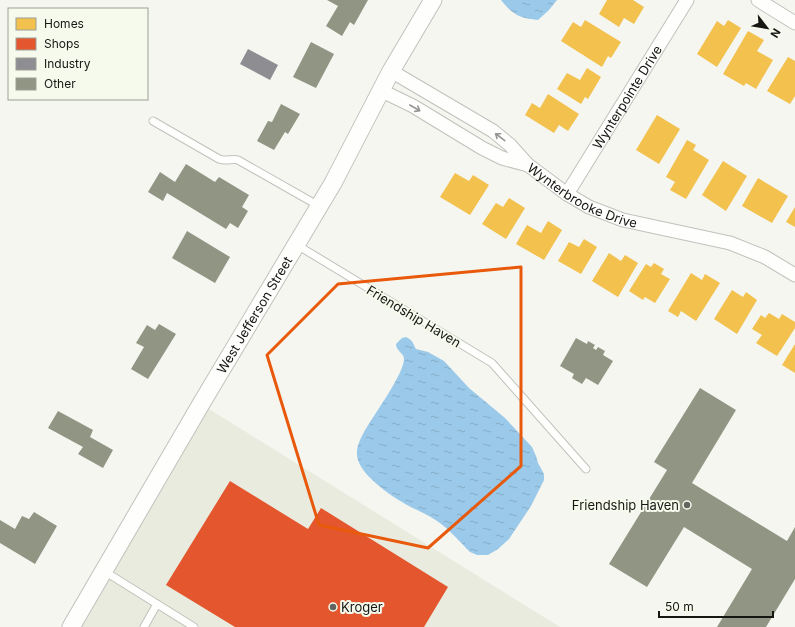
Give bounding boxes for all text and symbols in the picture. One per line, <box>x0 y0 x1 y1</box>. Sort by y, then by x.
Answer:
legend <box>8 8 148 100</box>
north arrow <box>747 8 787 48</box>
text: Homes <box>44 16 84 31</box>
text: N <box>767 26 784 40</box>
text: Shops <box>44 36 80 51</box>
street label: Wynterpointe Drive <box>589 42 665 152</box>
text: Industry <box>44 56 91 71</box>
text: Other <box>44 76 76 91</box>
one-way arrow <box>409 104 421 112</box>
one-way arrow <box>495 133 506 142</box>
street label: Wynterbrooke Drive <box>525 160 639 231</box>
street label: West Jefferson Street <box>213 253 295 376</box>
street label: Friendship Haven <box>364 282 464 350</box>
place label: Friendship Haven <box>572 497 679 513</box>
marker: Friendship Haven <box>682 500 692 510</box>
scale bar <box>659 593 773 619</box>
place label: Kroger <box>341 599 383 615</box>
text: 50 m <box>665 599 694 614</box>
marker: Kroger <box>328 602 338 612</box>

